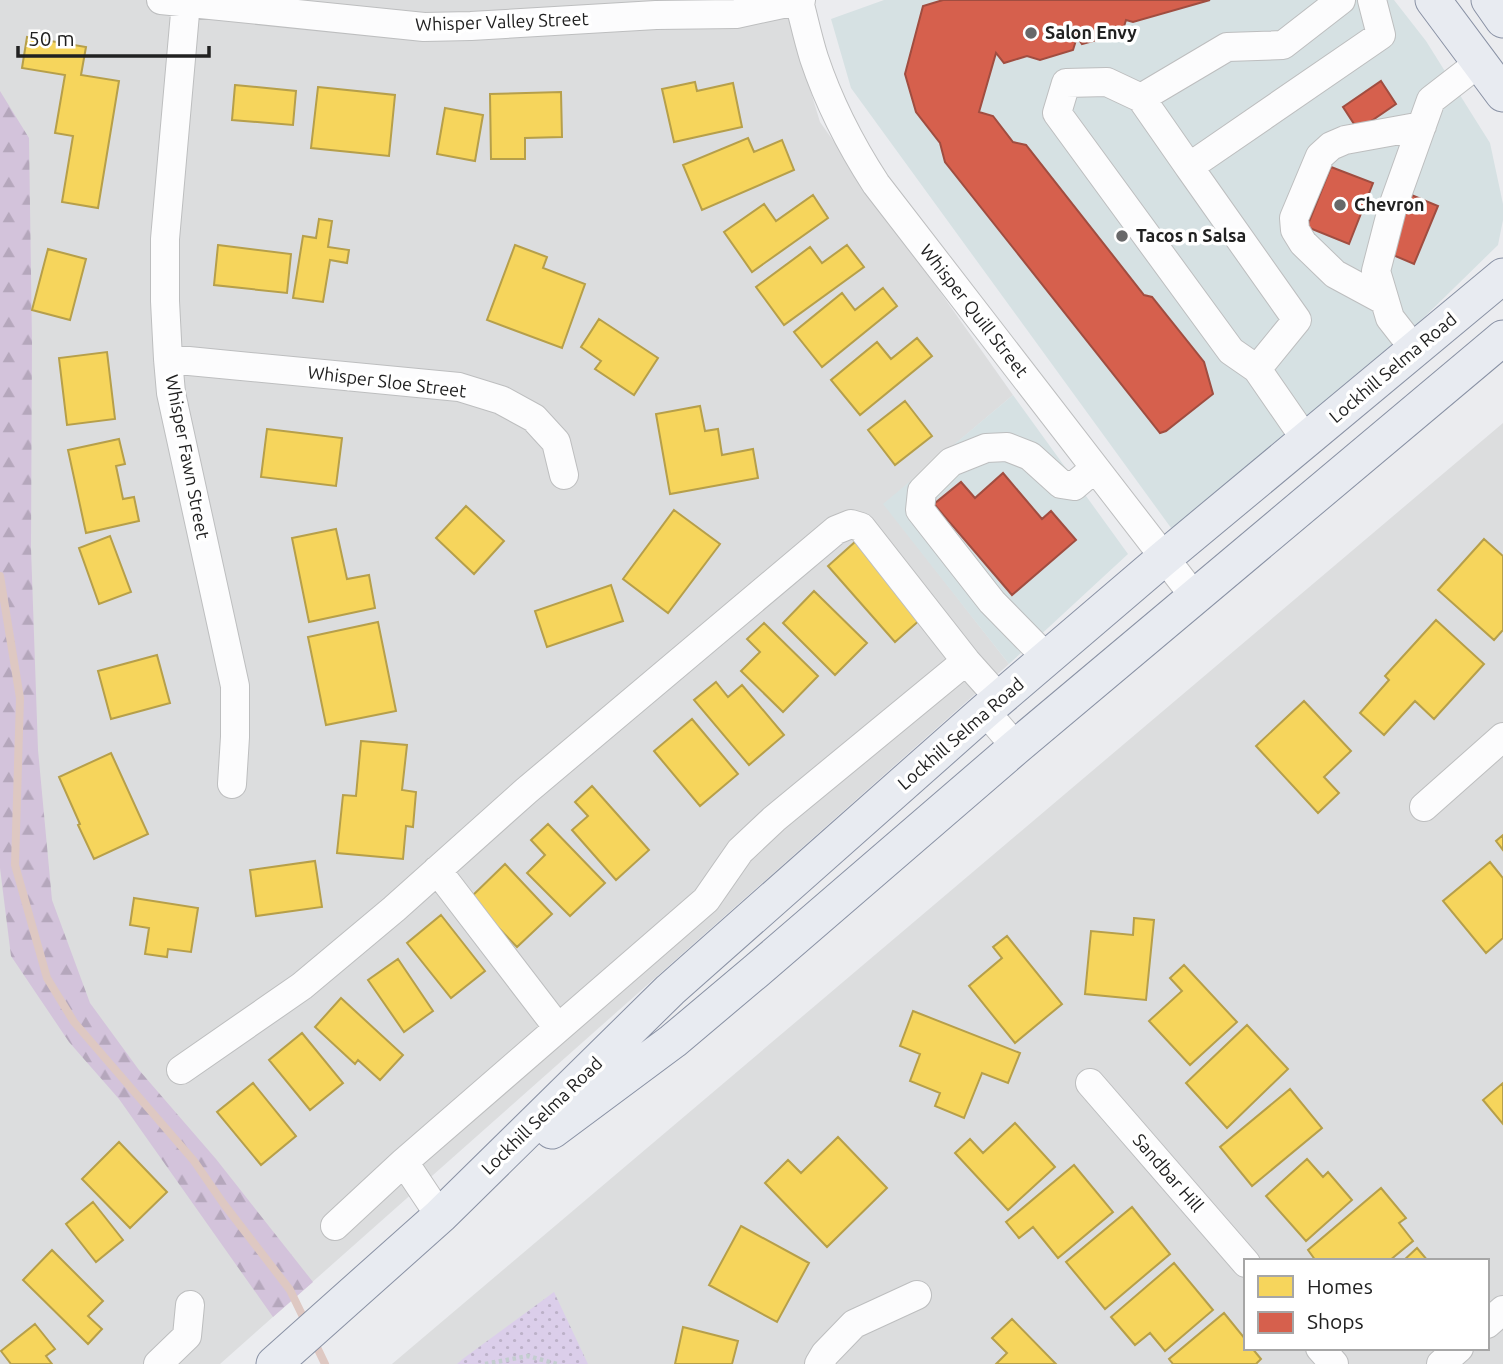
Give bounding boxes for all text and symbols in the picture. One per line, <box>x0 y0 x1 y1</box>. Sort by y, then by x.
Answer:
street label: Whisper Valley Street <box>415 8 589 34</box>
scale bar <box>18 14 208 58</box>
place label: Salon Envy <box>1045 22 1137 42</box>
marker: Salon Envy <box>1023 25 1039 41</box>
text: 50 m <box>28 26 75 50</box>
place label: Chevron <box>1354 194 1425 214</box>
marker: Chevron <box>1332 197 1348 213</box>
place label: Tacos n Salsa <box>1136 225 1246 245</box>
marker: Tacos n Salsa <box>1114 228 1130 244</box>
street label: Whisper Quill Street <box>916 240 1033 381</box>
street label: Lockhill Selma Road <box>1325 308 1460 426</box>
street label: Whisper Sloe Street <box>307 361 467 401</box>
street label: Whisper Fawn Street <box>162 373 214 541</box>
street label: Lockhill Selma Road <box>893 673 1027 793</box>
street label: Lockhill Selma Road <box>477 1053 606 1178</box>
street label: Sandbar Hill <box>1130 1129 1208 1216</box>
legend <box>1244 1259 1489 1350</box>
text: Homes <box>1307 1274 1373 1298</box>
text: Shops <box>1307 1309 1364 1333</box>

